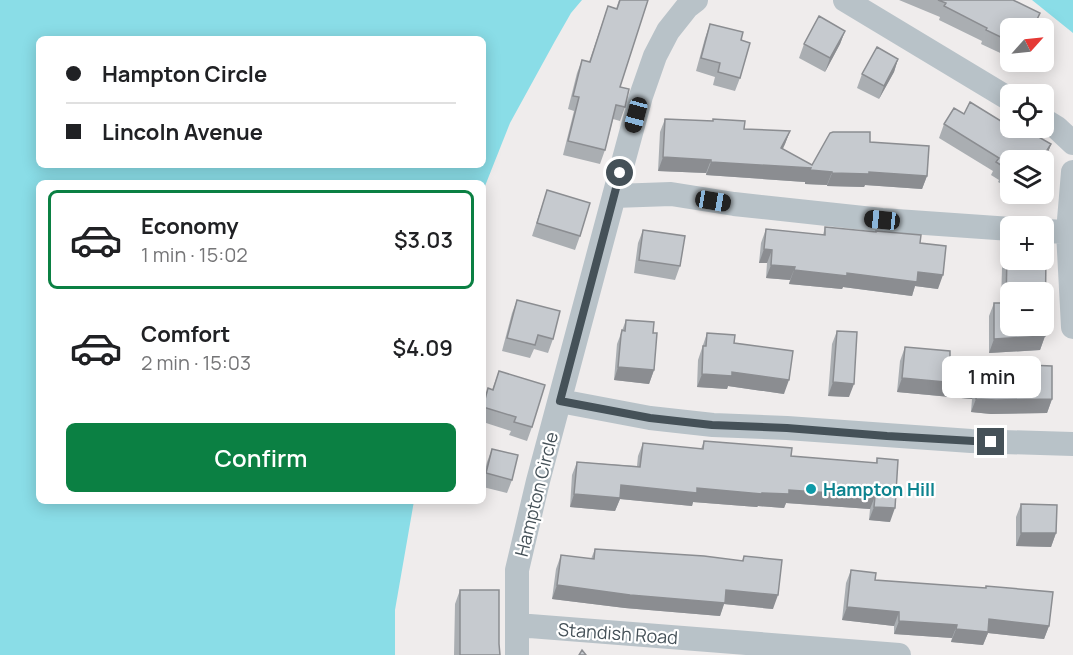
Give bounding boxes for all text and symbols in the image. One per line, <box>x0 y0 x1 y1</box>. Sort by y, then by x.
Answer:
north arrow <box>1000 18 1054 72</box>
map controls <box>1000 18 1054 336</box>
text: Hampton Circle <box>102 59 267 89</box>
button: locate <box>1000 84 1054 138</box>
car <box>623 95 649 135</box>
text: Lincoln Avenue <box>102 117 263 147</box>
button: layers <box>1000 150 1054 204</box>
route start <box>606 159 633 186</box>
car <box>694 189 732 213</box>
car <box>863 209 901 231</box>
text: Economy <box>141 211 239 241</box>
icon: car <box>69 213 123 267</box>
button: + <box>1000 216 1054 270</box>
text: $3.03 <box>394 225 453 255</box>
text: 1 min · 15:02 <box>141 241 248 268</box>
button: − <box>1000 282 1054 336</box>
text: Comfort <box>141 319 230 349</box>
icon: car <box>69 321 123 375</box>
text: $4.09 <box>393 333 453 363</box>
text: 2 min · 15:03 <box>141 349 251 376</box>
callout: 1 min <box>942 355 1040 397</box>
text: 1 min <box>968 363 1015 390</box>
button: Confirm <box>66 423 456 492</box>
route end <box>977 428 1004 455</box>
street label: Hampton Circle <box>509 429 563 559</box>
place label: Hampton Hill <box>823 477 935 501</box>
marker: Hampton Hill <box>804 482 818 496</box>
street label: Standish Road <box>557 617 679 649</box>

